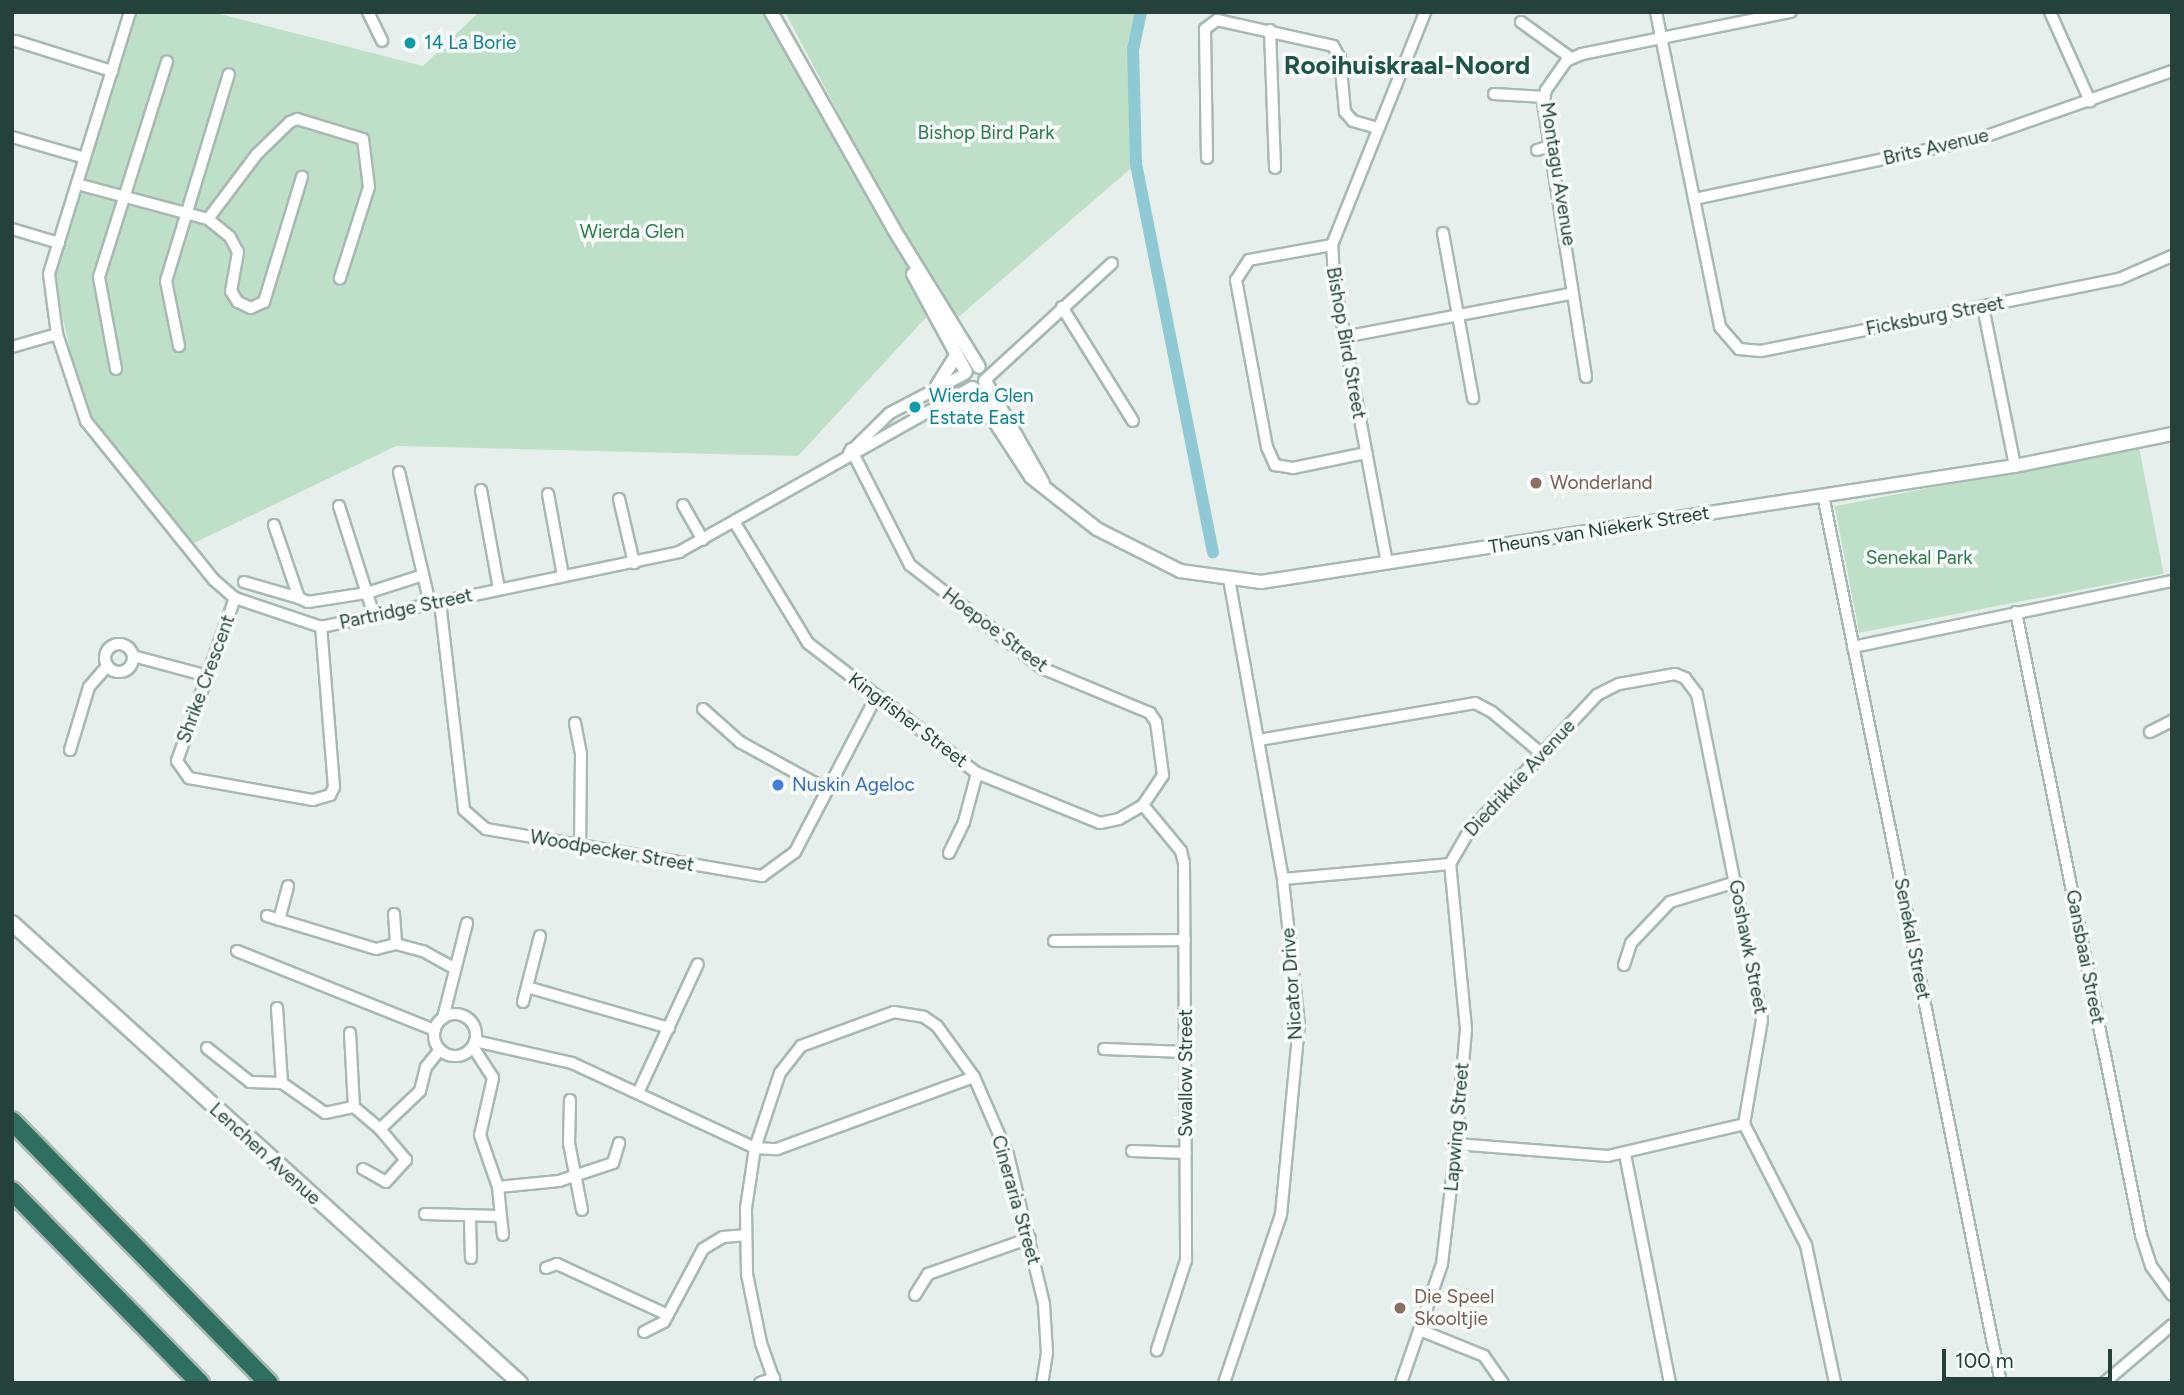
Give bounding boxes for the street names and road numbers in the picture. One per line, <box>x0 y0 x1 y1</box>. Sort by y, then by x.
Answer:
street label: Montagu Avenue <box>1535 101 1581 247</box>
street label: Brits Avenue <box>1881 124 1991 170</box>
street label: Bishop Bird Street <box>1321 265 1371 421</box>
street label: Ficksburg Street <box>1864 291 2006 341</box>
street label: Theuns van Niekerk Street <box>1487 501 1711 559</box>
street label: Hoepoe Street <box>938 583 1052 677</box>
street label: Partridge Street <box>337 584 475 634</box>
street label: Shrike Crescent <box>172 612 240 746</box>
street label: Kingfisher Street <box>844 668 972 772</box>
street label: Diedrikkie Avenue <box>1460 715 1580 841</box>
street label: Woodpecker Street <box>528 825 696 877</box>
street label: Senekal Street <box>1889 876 1935 1002</box>
street label: Goshawk Street <box>1724 878 1772 1016</box>
street label: Gansbaai Street <box>2061 888 2109 1026</box>
street label: Nicator Drive <box>1277 927 1307 1041</box>
street label: Swallow Street <box>1175 1009 1197 1137</box>
street label: Lapwing Street <box>1440 1062 1474 1192</box>
street label: Lenchen Avenue <box>205 1098 325 1210</box>
street label: Cineraria Street <box>987 1133 1045 1267</box>

